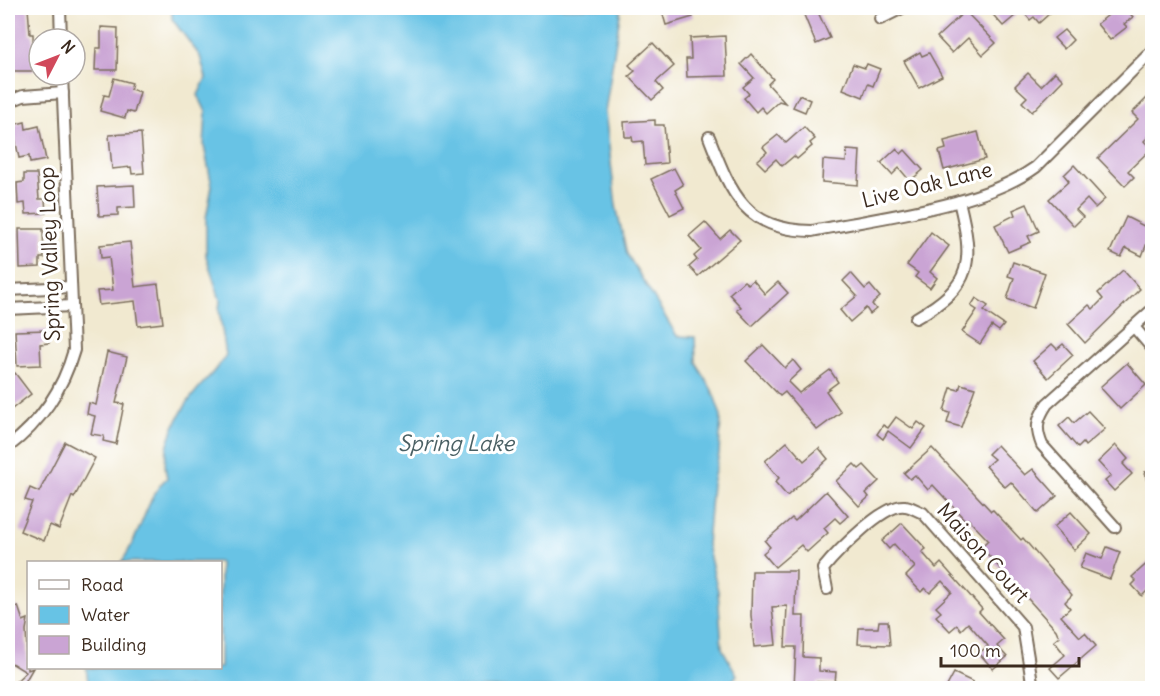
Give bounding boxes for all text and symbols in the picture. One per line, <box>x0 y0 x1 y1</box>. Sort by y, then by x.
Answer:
north arrow <box>27 27 87 87</box>
text: N <box>57 36 79 58</box>
street label: Live Oak Lane <box>859 155 995 214</box>
street label: Spring Valley Loop <box>33 166 66 342</box>
water label: Spring Lake <box>398 429 516 457</box>
street label: Maison Court <box>931 497 1035 608</box>
legend <box>27 561 222 669</box>
text: Road <box>81 573 124 596</box>
text: Water <box>81 603 131 626</box>
scale bar <box>941 630 1079 668</box>
text: Building <box>81 633 146 656</box>
text: 100 m <box>950 639 1001 662</box>

